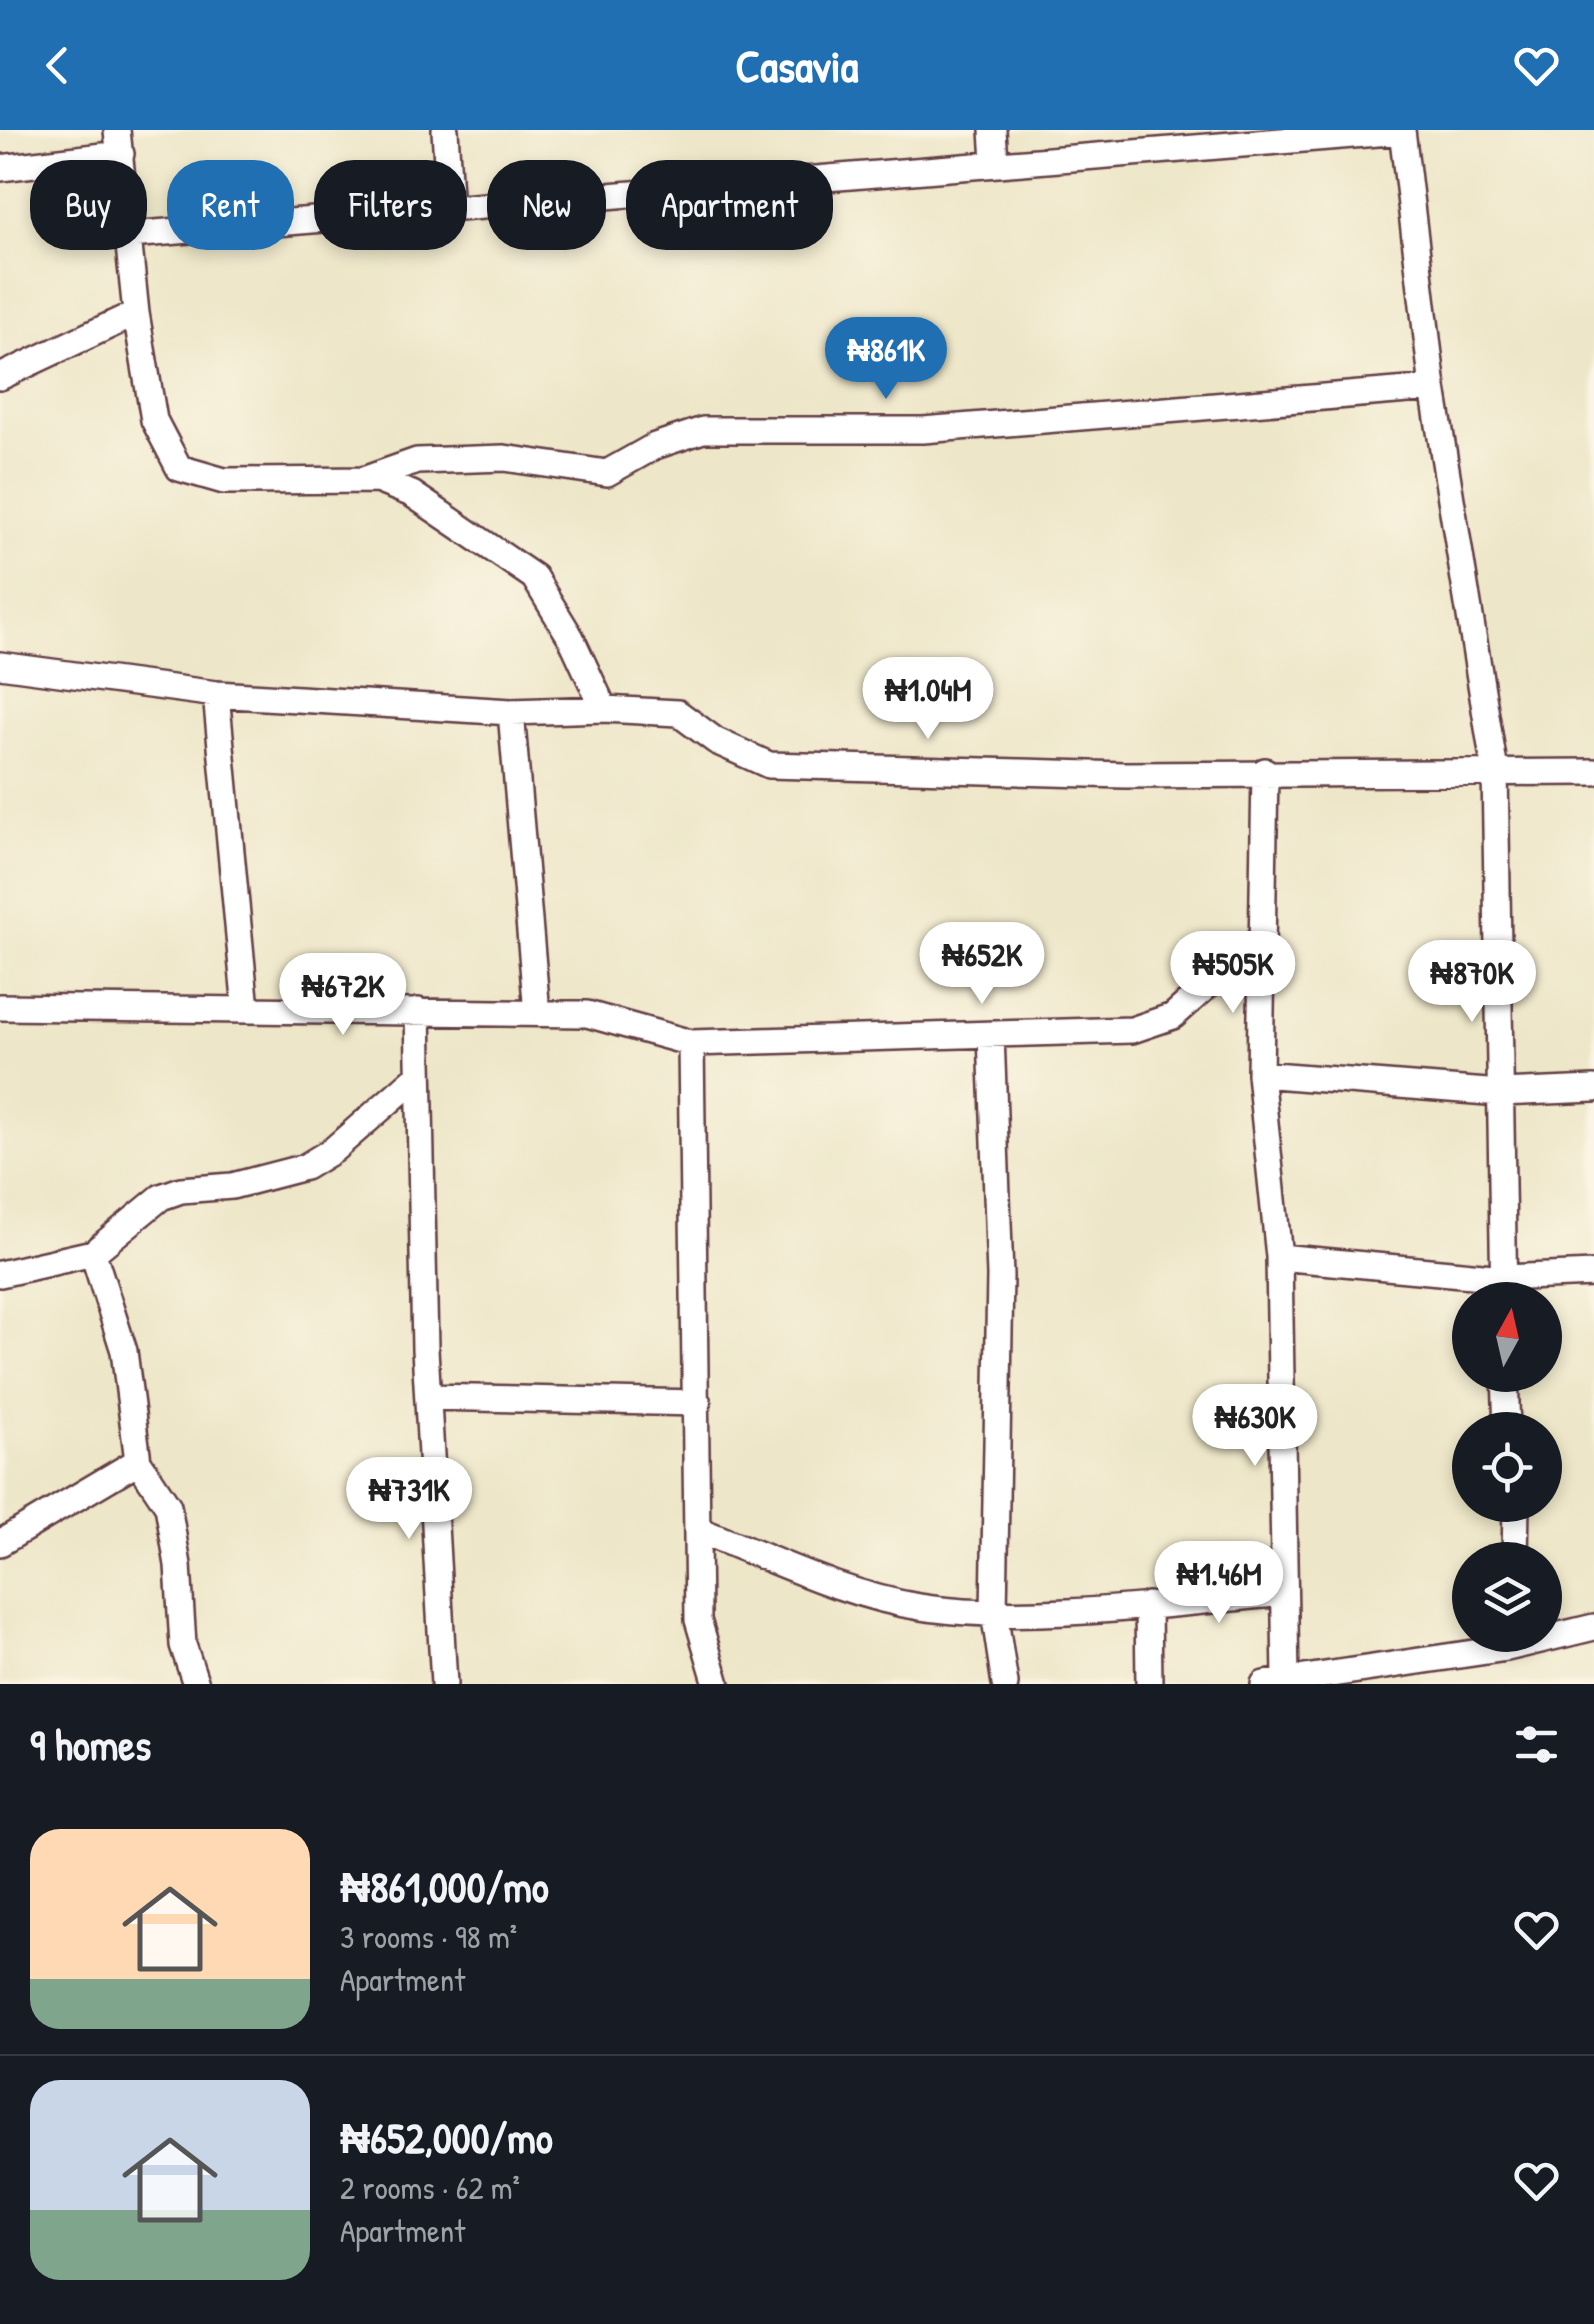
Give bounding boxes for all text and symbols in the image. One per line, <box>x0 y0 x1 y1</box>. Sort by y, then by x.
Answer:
text: Casavia <box>736 35 859 96</box>
icon: back <box>30 38 85 93</box>
icon: heart <box>1509 38 1564 93</box>
chip: Buy <box>30 160 147 250</box>
chip: Rent <box>167 160 294 250</box>
chip: Filters <box>314 160 467 250</box>
chip: New <box>487 160 606 250</box>
chip: Apartment <box>626 160 833 250</box>
pin: ₦861K <box>816 317 956 402</box>
text: ₦861K <box>847 328 925 371</box>
pin: ₦1.04M <box>847 657 1009 742</box>
text: ₦1.04M <box>885 668 971 711</box>
pin: ₦652K <box>912 922 1052 1007</box>
pin: ₦505K <box>1163 931 1303 1016</box>
text: ₦652K <box>941 933 1023 976</box>
pin: ₦870K <box>1402 940 1542 1025</box>
text: ₦505K <box>1192 942 1274 985</box>
text: ₦870K <box>1430 951 1514 994</box>
pin: ₦672K <box>273 953 413 1038</box>
text: ₦672K <box>301 964 385 1007</box>
north arrow <box>1452 1282 1562 1392</box>
map controls <box>1452 1282 1562 1652</box>
pin: ₦630K <box>1185 1384 1325 1469</box>
text: ₦630K <box>1214 1395 1296 1438</box>
button: locate <box>1452 1412 1562 1522</box>
pin: ₦731K <box>339 1457 479 1542</box>
text: ₦731K <box>368 1468 450 1511</box>
pin: ₦1.46M <box>1138 1541 1300 1626</box>
button: layers <box>1452 1542 1562 1652</box>
text: ₦1.46M <box>1176 1552 1262 1595</box>
text: 9 homes <box>30 1716 151 1773</box>
icon: filters <box>1509 1717 1564 1772</box>
text: ₦861,000/mo <box>340 1858 549 1915</box>
icon: home <box>110 1869 230 1989</box>
icon: heart <box>1509 1902 1564 1957</box>
text: 3 rooms · 98 m² <box>340 1915 517 1958</box>
text: Apartment <box>340 1958 465 2001</box>
text: ₦652,000/mo <box>340 2109 553 2166</box>
icon: home <box>110 2120 230 2240</box>
icon: heart <box>1509 2153 1564 2208</box>
text: 2 rooms · 62 m² <box>340 2166 520 2209</box>
text: Apartment <box>340 2209 465 2252</box>

